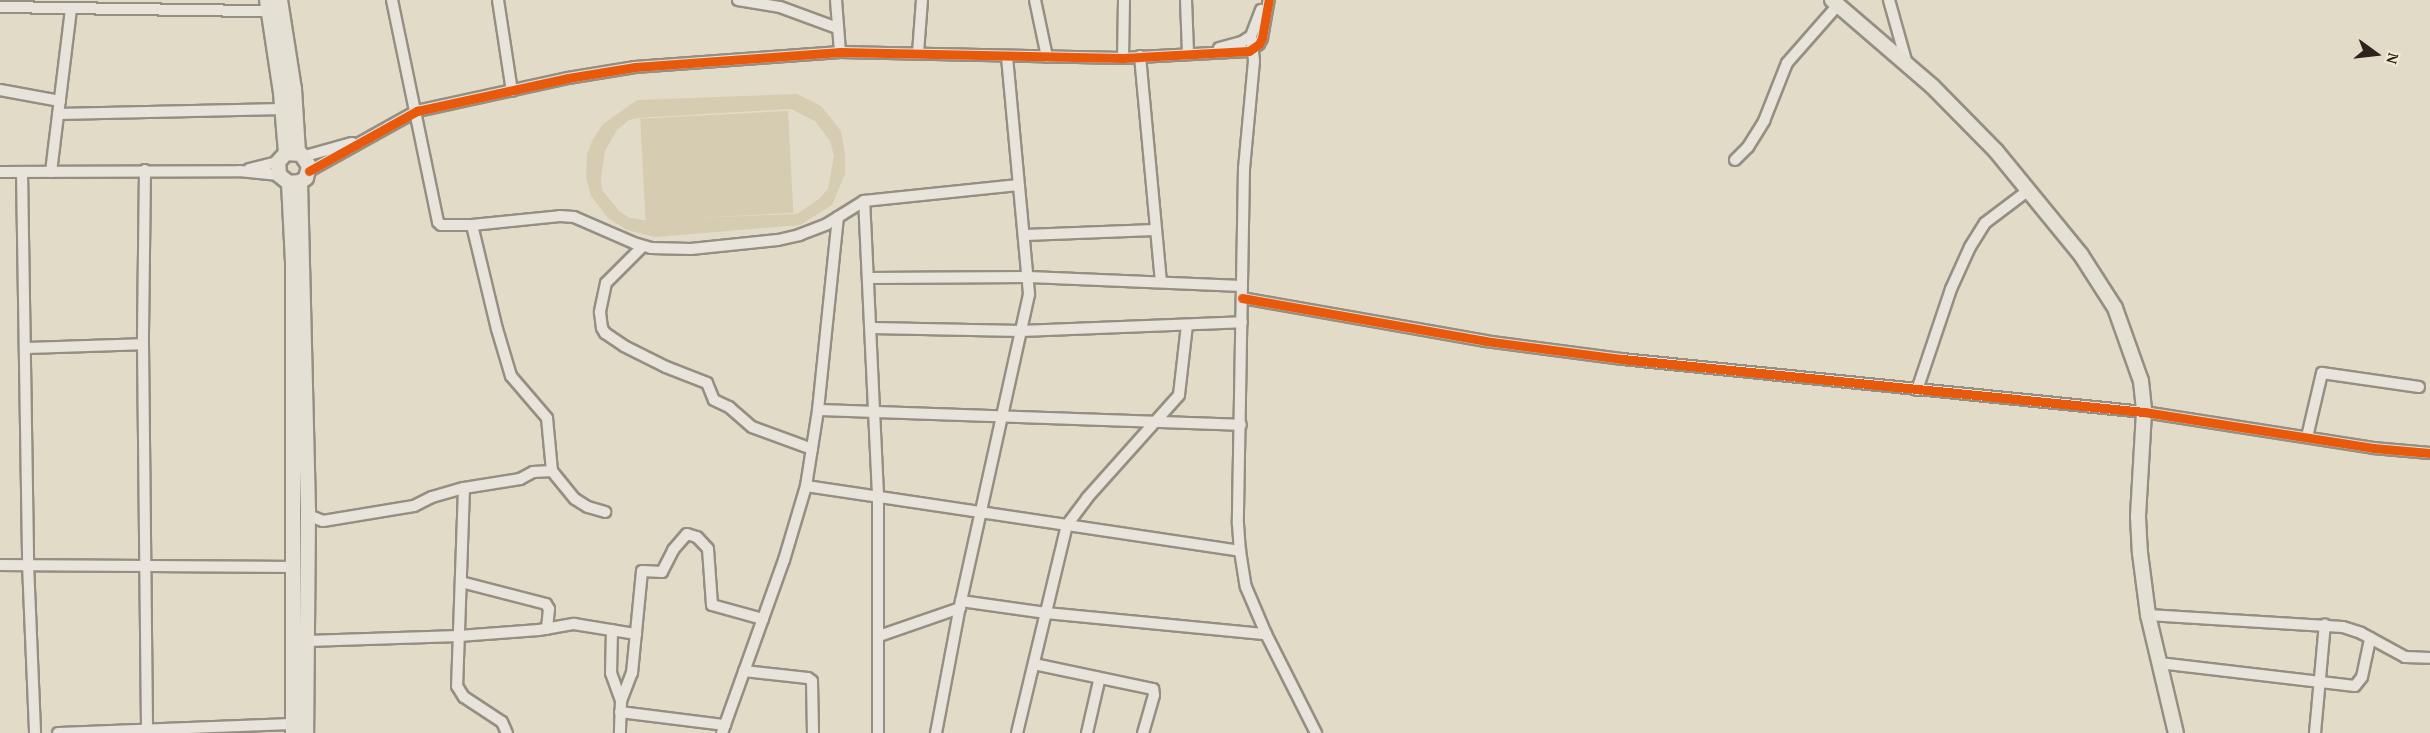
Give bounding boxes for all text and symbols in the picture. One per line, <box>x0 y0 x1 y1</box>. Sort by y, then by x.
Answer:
north arrow <box>2346 24 2406 84</box>
text: N <box>2380 50 2406 67</box>

